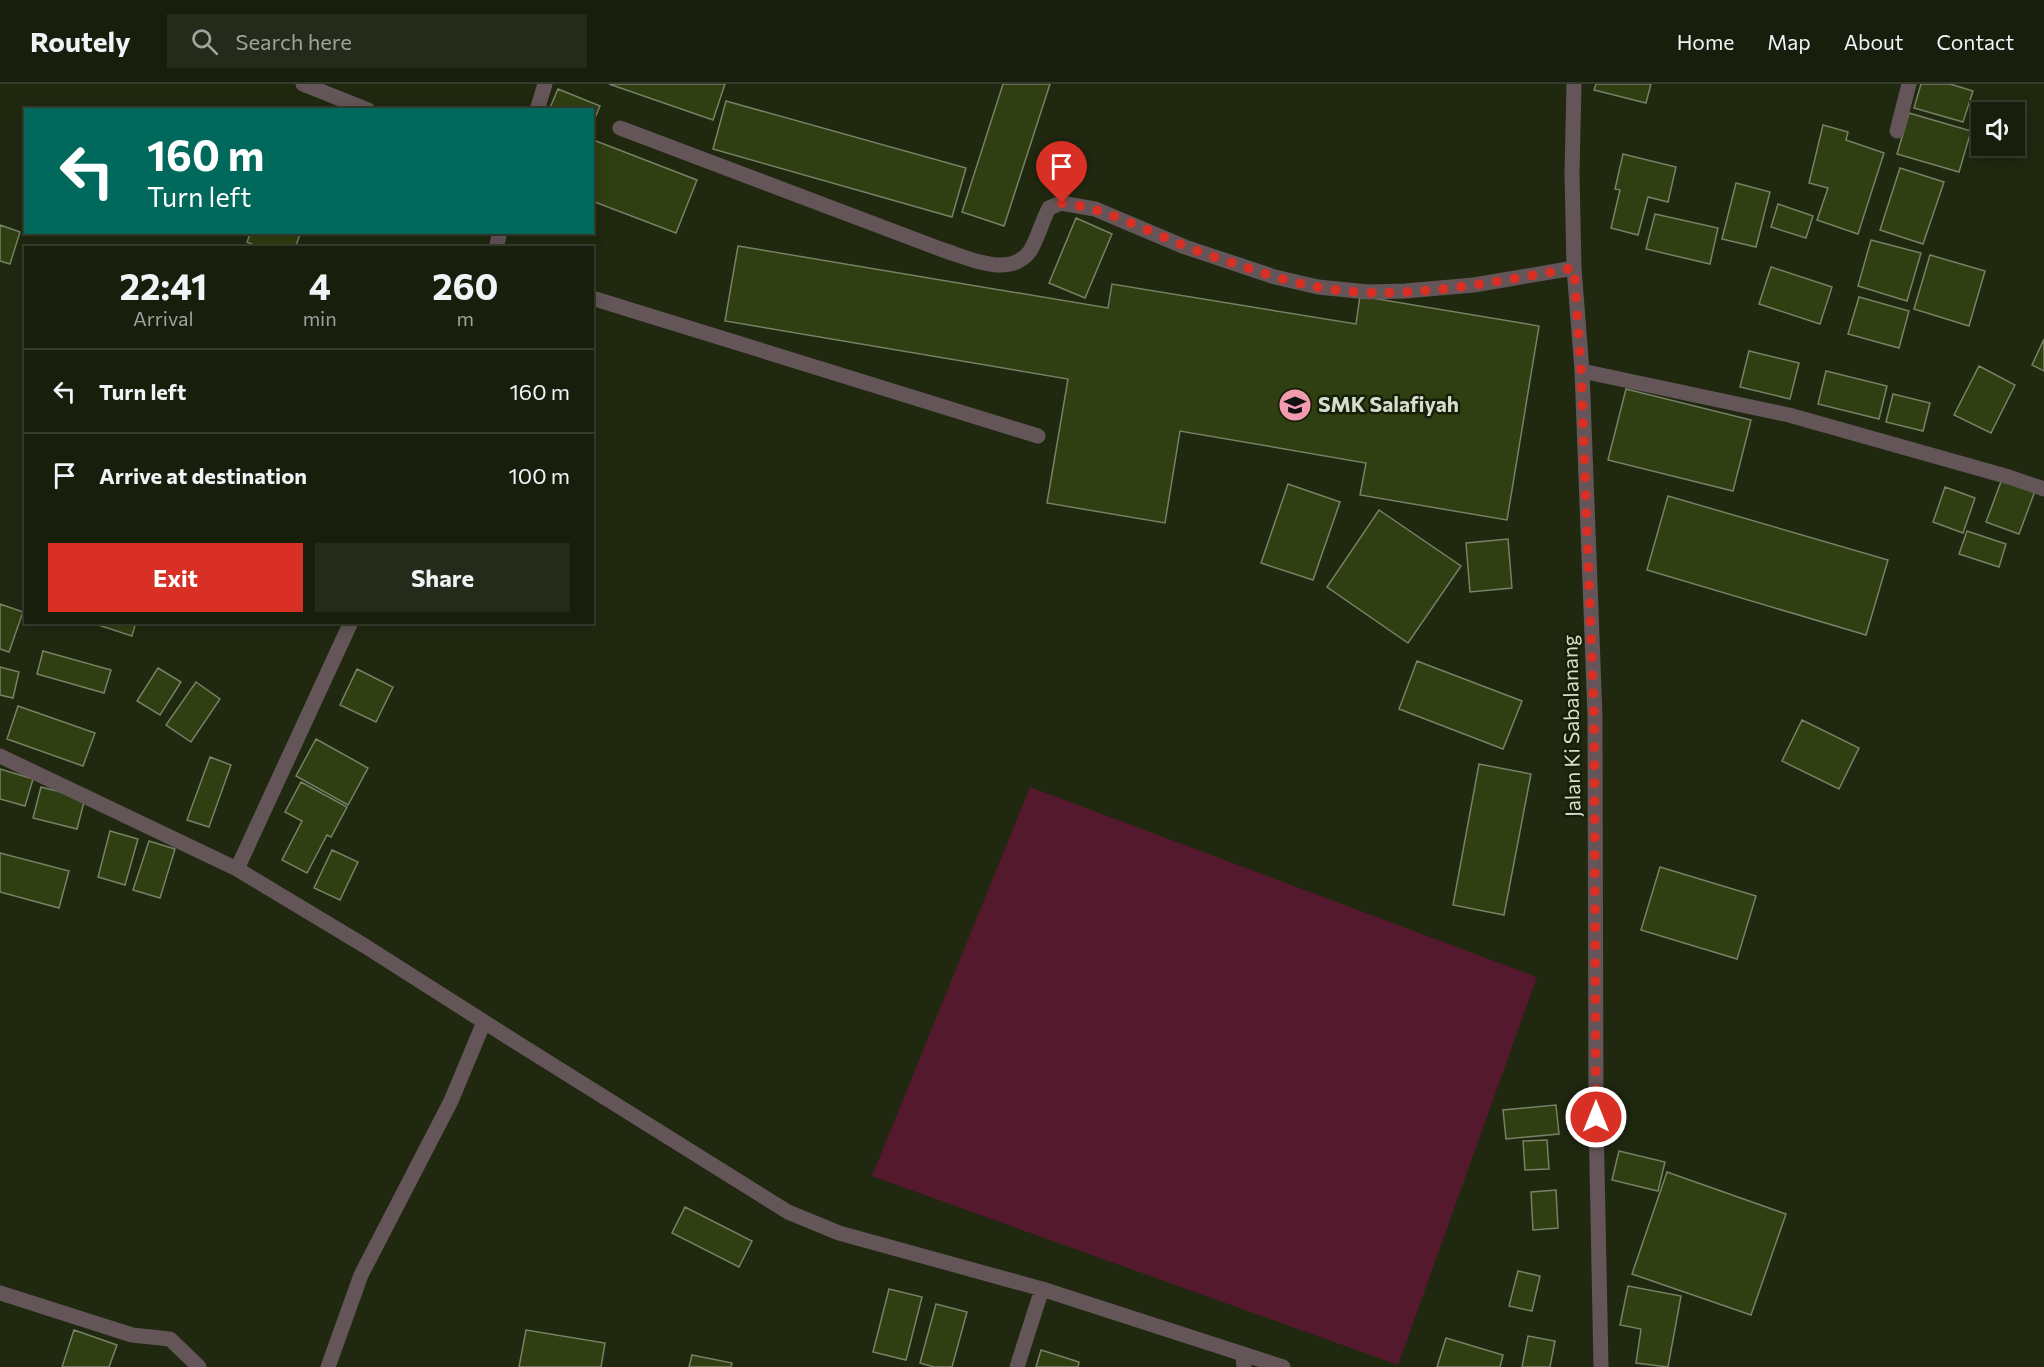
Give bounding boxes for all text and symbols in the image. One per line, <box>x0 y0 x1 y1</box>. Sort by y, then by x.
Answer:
search box <box>167 14 587 68</box>
text: Routely <box>30 24 131 58</box>
icon: search <box>188 25 221 58</box>
text: Search here <box>236 28 352 55</box>
text: Home <box>1677 29 1734 54</box>
text: Map <box>1767 29 1811 54</box>
text: About <box>1844 29 1903 54</box>
text: Contact <box>1936 29 2014 54</box>
map controls <box>1971 102 2025 156</box>
button: sound <box>1971 102 2025 156</box>
text: 160 m <box>147 128 265 180</box>
icon: left <box>48 132 126 210</box>
pin <box>1036 141 1087 203</box>
icon: arrive <box>1045 150 1078 183</box>
text: Turn left <box>147 180 251 213</box>
text: 22:41 <box>119 263 207 307</box>
text: 4 <box>309 263 331 307</box>
text: 260 <box>432 263 499 307</box>
text: Arrival <box>133 306 194 330</box>
text: min <box>303 306 337 330</box>
text: m <box>457 306 474 330</box>
icon: left <box>48 375 81 408</box>
text: Turn left <box>99 378 186 405</box>
text: 160 m <box>509 378 570 405</box>
school or university icon: SMK Salafiyah <box>1277 387 1313 423</box>
place label: SMK Salafiyah <box>1318 391 1459 416</box>
icon: arrive <box>48 459 81 492</box>
text: Arrive at destination <box>99 462 307 489</box>
text: 100 m <box>508 462 570 489</box>
button: Exit <box>48 543 303 612</box>
button: Share <box>315 543 570 612</box>
street label: Jalan Ki Sabalanang <box>1556 635 1585 817</box>
position arrow <box>1564 1085 1628 1149</box>

